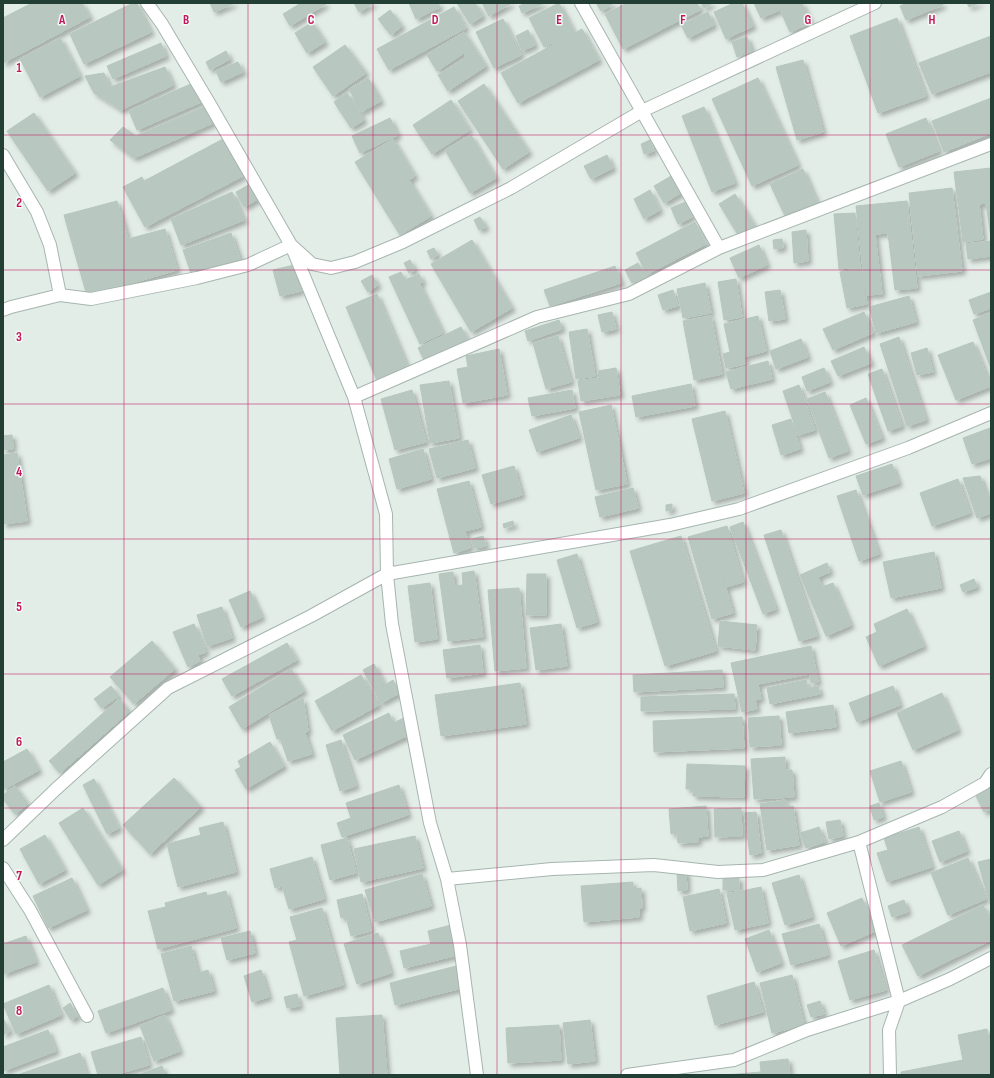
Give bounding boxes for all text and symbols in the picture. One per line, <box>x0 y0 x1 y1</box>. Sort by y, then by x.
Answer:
text: A <box>58 12 66 28</box>
text: B <box>183 12 189 28</box>
text: C <box>308 12 315 28</box>
text: D <box>432 12 439 28</box>
text: E <box>556 12 562 28</box>
text: F <box>680 12 686 28</box>
text: G <box>805 12 812 28</box>
text: H <box>929 12 936 28</box>
text: 1 <box>16 60 22 76</box>
text: 2 <box>16 195 22 211</box>
text: 3 <box>16 329 22 345</box>
text: 4 <box>16 464 22 480</box>
text: 5 <box>16 599 22 615</box>
text: 6 <box>16 734 22 750</box>
text: 7 <box>16 868 22 884</box>
text: 8 <box>16 1003 22 1019</box>

